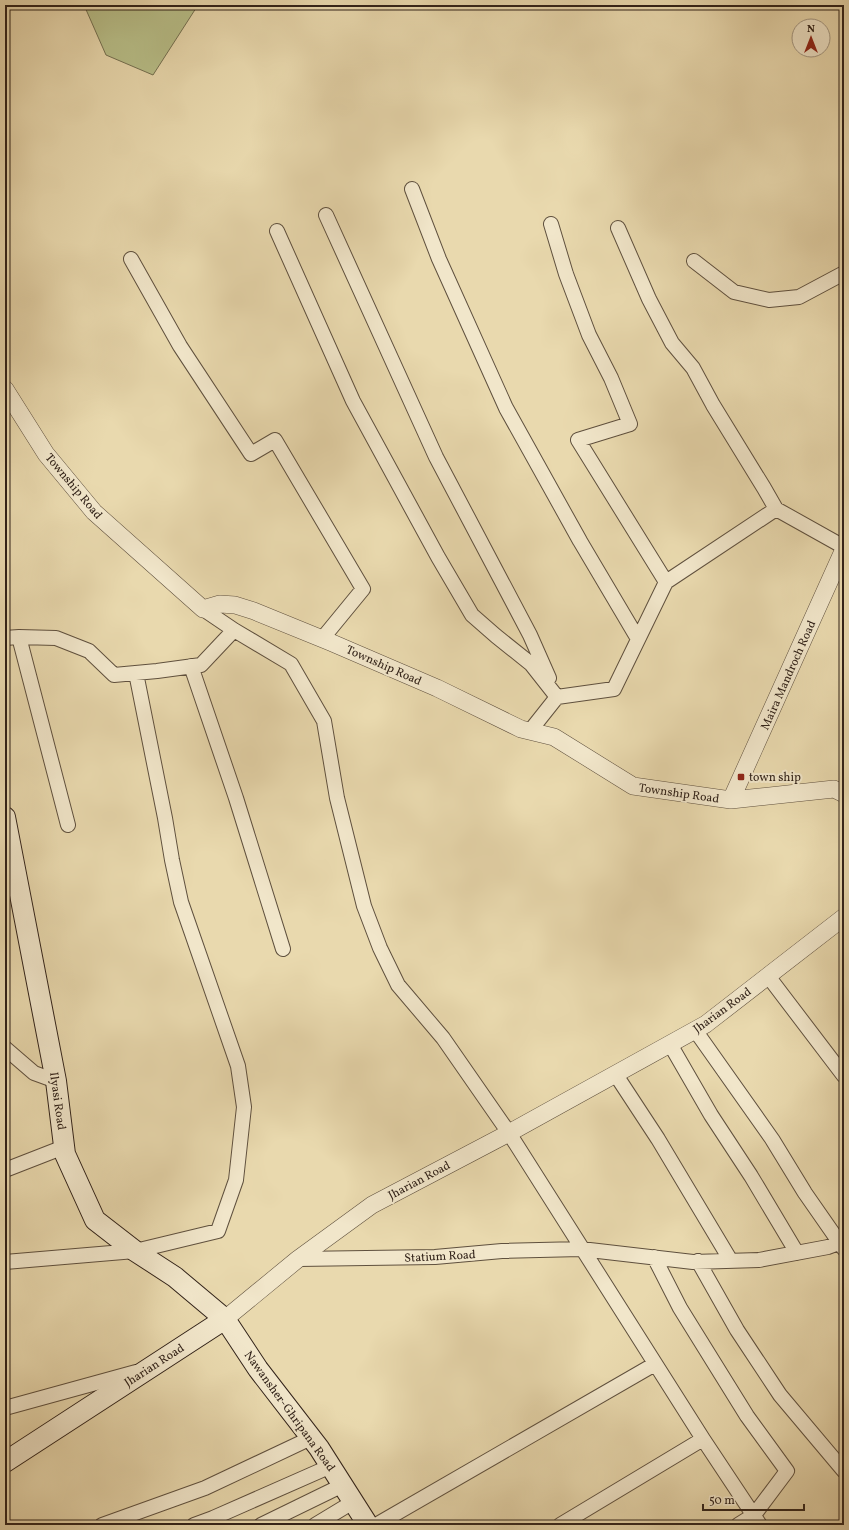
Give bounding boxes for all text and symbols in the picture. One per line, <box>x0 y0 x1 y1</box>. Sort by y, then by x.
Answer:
north arrow <box>791 18 831 58</box>
text: N <box>807 22 815 37</box>
street label: Township Road <box>41 450 106 523</box>
street label: Maira Mandroch Road <box>758 618 820 733</box>
street label: Township Road <box>343 642 424 690</box>
place label: town ship <box>749 770 801 786</box>
marker: town ship <box>736 772 746 782</box>
street label: Township Road <box>638 780 720 808</box>
street label: Jharian Road <box>690 984 755 1037</box>
street label: Ilyasi Road <box>45 1071 69 1131</box>
street label: Jharian Road <box>386 1158 454 1204</box>
street label: Statium Road <box>404 1247 476 1267</box>
street label: Jharian Road <box>122 1340 188 1391</box>
street label: Nawansher-Ghripana Road <box>240 1348 338 1475</box>
scale bar <box>703 1486 804 1512</box>
text: 50 m <box>709 1493 735 1509</box>

